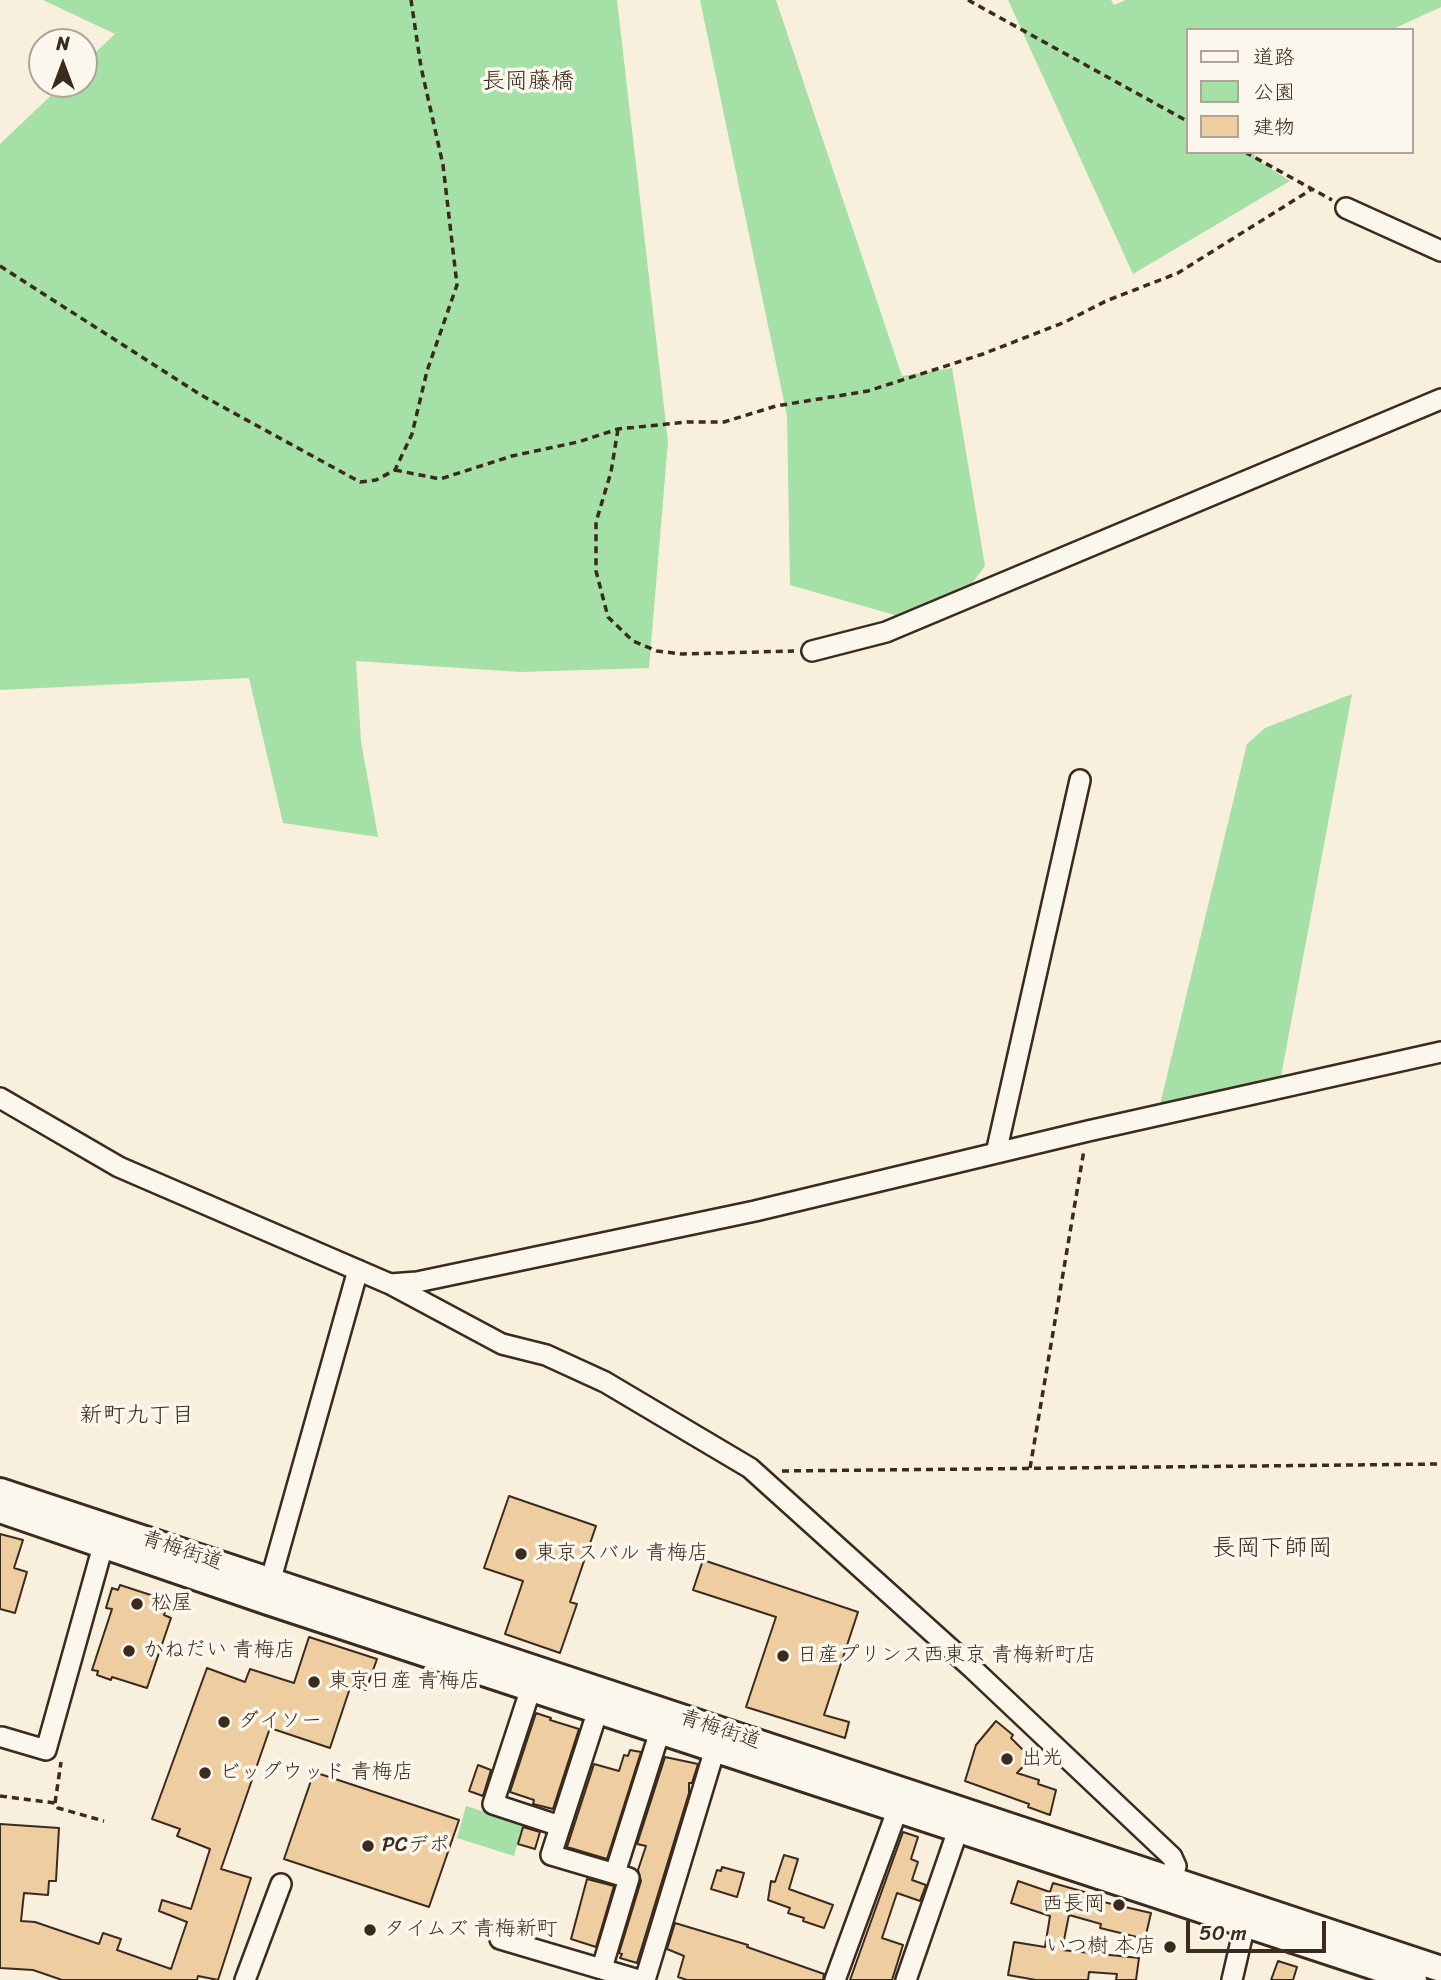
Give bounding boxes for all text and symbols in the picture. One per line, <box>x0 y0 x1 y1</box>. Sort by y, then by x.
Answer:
text: N <box>56 27 70 60</box>
north arrow <box>28 28 98 98</box>
legend <box>1186 28 1413 154</box>
text: 道路 <box>1253 38 1295 76</box>
district label: 長岡藤橋 <box>482 68 574 96</box>
text: 公園 <box>1253 73 1295 111</box>
text: 建物 <box>1253 108 1295 146</box>
district label: 新町九丁目 <box>80 1402 194 1430</box>
street label: 青梅街道 <box>138 1526 226 1576</box>
district label: 長岡下師岡 <box>1212 1535 1332 1563</box>
place label: 東京スバル 青梅店 <box>535 1541 708 1567</box>
marker: 東京スバル 青梅店 <box>513 1546 529 1562</box>
place label: 松屋 <box>151 1591 193 1617</box>
marker: 松屋 <box>129 1596 145 1612</box>
place label: かねだい 青梅店 <box>143 1638 295 1664</box>
marker: かねだい 青梅店 <box>121 1643 137 1659</box>
place label: 日産プリンス西東京 青梅新町店 <box>797 1643 1096 1669</box>
marker: 日産プリンス西東京 青梅新町店 <box>775 1648 791 1664</box>
place label: 東京日産 青梅店 <box>328 1669 480 1695</box>
marker: 東京日産 青梅店 <box>306 1674 322 1690</box>
street label: 青梅街道 <box>676 1705 764 1755</box>
place label: ダイソー <box>238 1709 322 1735</box>
marker: ダイソー <box>216 1714 232 1730</box>
place label: 出光 <box>1021 1746 1063 1772</box>
marker: 出光 <box>999 1751 1015 1767</box>
place label: ビッグウッド 青梅店 <box>219 1760 413 1786</box>
marker: ビッグウッド 青梅店 <box>197 1765 213 1781</box>
place label: PCデポ <box>382 1833 450 1859</box>
marker: PCデポ <box>360 1838 376 1854</box>
place label: 西長岡 <box>1042 1892 1105 1918</box>
marker: 西長岡 <box>1111 1897 1127 1913</box>
scale bar <box>1189 1906 1329 1950</box>
text: 50 m <box>1199 1914 1247 1952</box>
place label: タイムズ 青梅新町 <box>384 1917 557 1943</box>
marker: タイムズ 青梅新町 <box>362 1922 378 1938</box>
place label: いつ樹 本店 <box>1046 1934 1156 1960</box>
marker: いつ樹 本店 <box>1162 1939 1178 1955</box>

